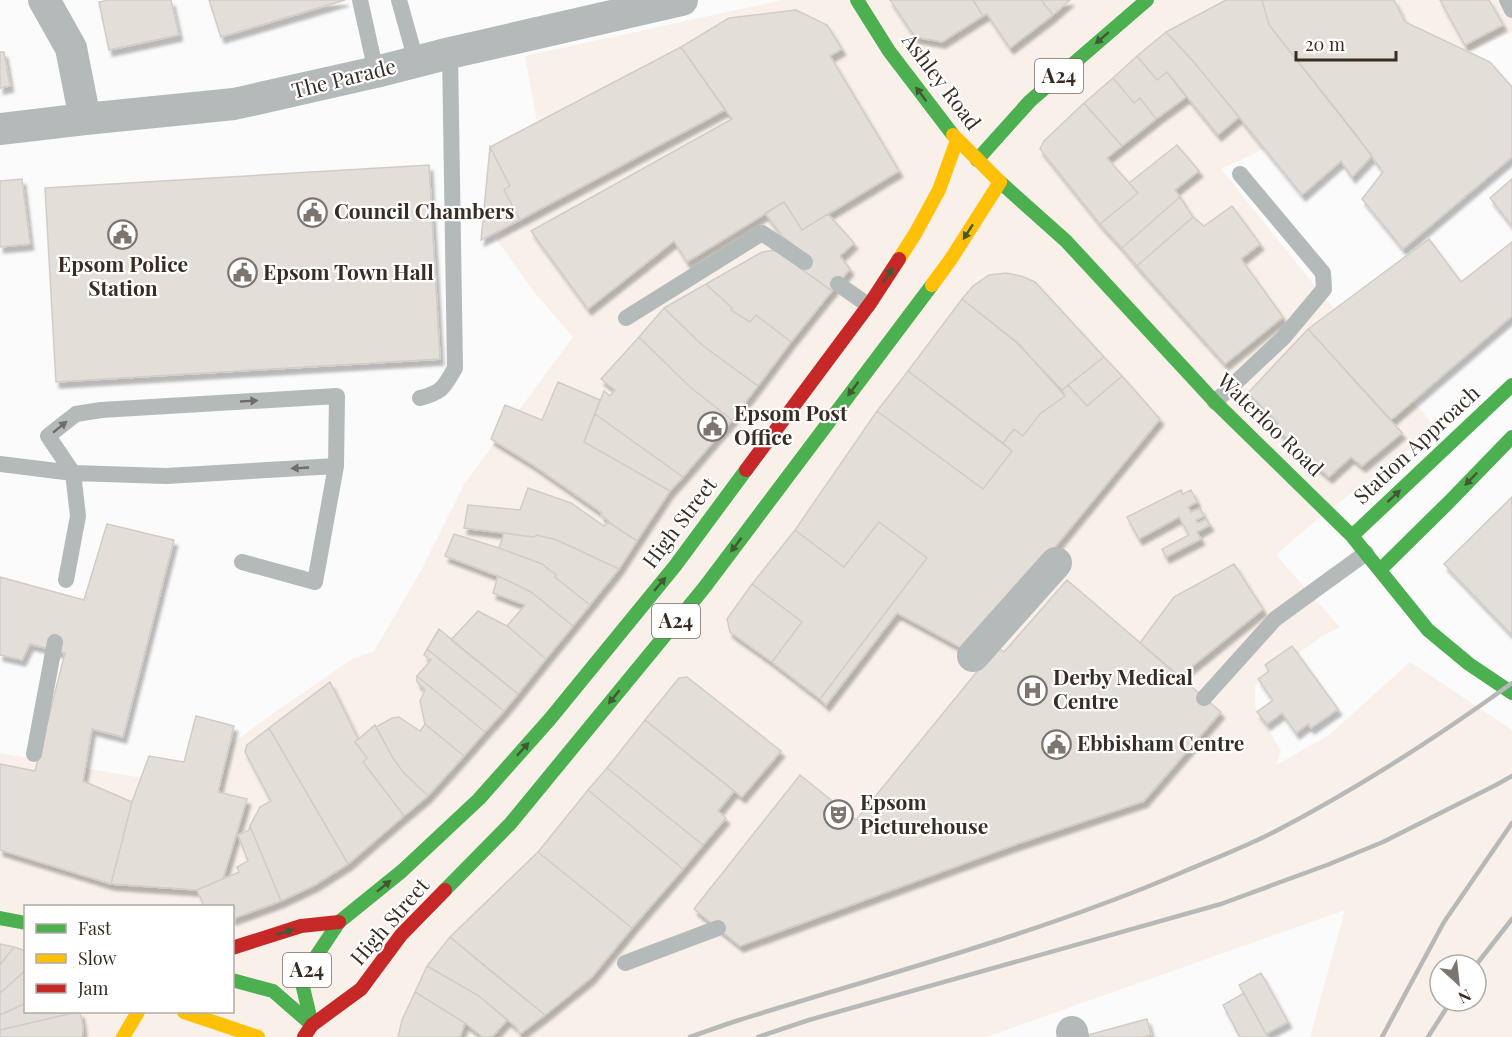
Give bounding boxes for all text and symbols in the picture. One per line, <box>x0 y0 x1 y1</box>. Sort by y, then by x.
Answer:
scale bar <box>1296 24 1396 62</box>
street label: Ashley Road <box>896 26 988 135</box>
one-way arrow <box>1095 31 1110 44</box>
text: 20 m <box>1305 32 1345 56</box>
street label: The Parade <box>289 51 398 104</box>
road number: A24 <box>1035 59 1083 93</box>
one-way arrow <box>916 86 928 101</box>
public building icon: Council Chambers <box>297 196 329 228</box>
place label: Council Chambers <box>334 196 514 224</box>
public building icon: Epsom Police Station <box>107 218 139 250</box>
one-way arrow <box>963 223 974 240</box>
place label: Epsom Police Station <box>58 249 188 301</box>
public building icon: Epsom Town Hall <box>226 257 258 289</box>
place label: Epsom Town Hall <box>263 257 434 285</box>
one-way arrow <box>883 267 894 283</box>
street label: Waterloo Road <box>1212 365 1330 481</box>
street label: Station Approach <box>1347 377 1485 509</box>
one-way arrow <box>848 381 860 396</box>
one-way arrow <box>240 396 259 405</box>
place label: Epsom Post Office <box>734 398 848 450</box>
public building icon: Epsom Post Office <box>697 410 729 442</box>
one-way arrow <box>52 421 67 434</box>
one-way arrow <box>291 464 310 473</box>
street label: High Street <box>635 470 722 573</box>
one-way arrow <box>1465 472 1479 486</box>
one-way arrow <box>1387 489 1402 503</box>
one-way arrow <box>731 537 743 552</box>
one-way arrow <box>653 577 666 592</box>
road number: A24 <box>652 604 700 638</box>
place label: Derby Medical Centre <box>1053 662 1193 714</box>
hospital icon: Derby Medical Centre <box>1016 674 1048 706</box>
one-way arrow <box>608 689 621 705</box>
public building icon: Ebbisham Centre <box>1040 728 1072 760</box>
place label: Ebbisham Centre <box>1077 728 1244 756</box>
one-way arrow <box>516 742 529 757</box>
place label: Epsom Picturehouse <box>860 787 988 839</box>
theatre icon: Epsom Picturehouse <box>823 799 855 831</box>
street label: High Street <box>343 871 435 970</box>
one-way arrow <box>377 880 392 892</box>
legend <box>24 905 234 1013</box>
text: Fast <box>78 916 112 940</box>
one-way arrow <box>276 927 294 936</box>
text: Slow <box>78 946 116 970</box>
road number: A24 <box>283 953 331 987</box>
north arrow <box>1428 953 1488 1013</box>
text: Jam <box>77 976 108 1000</box>
text: N <box>1455 985 1475 1009</box>

